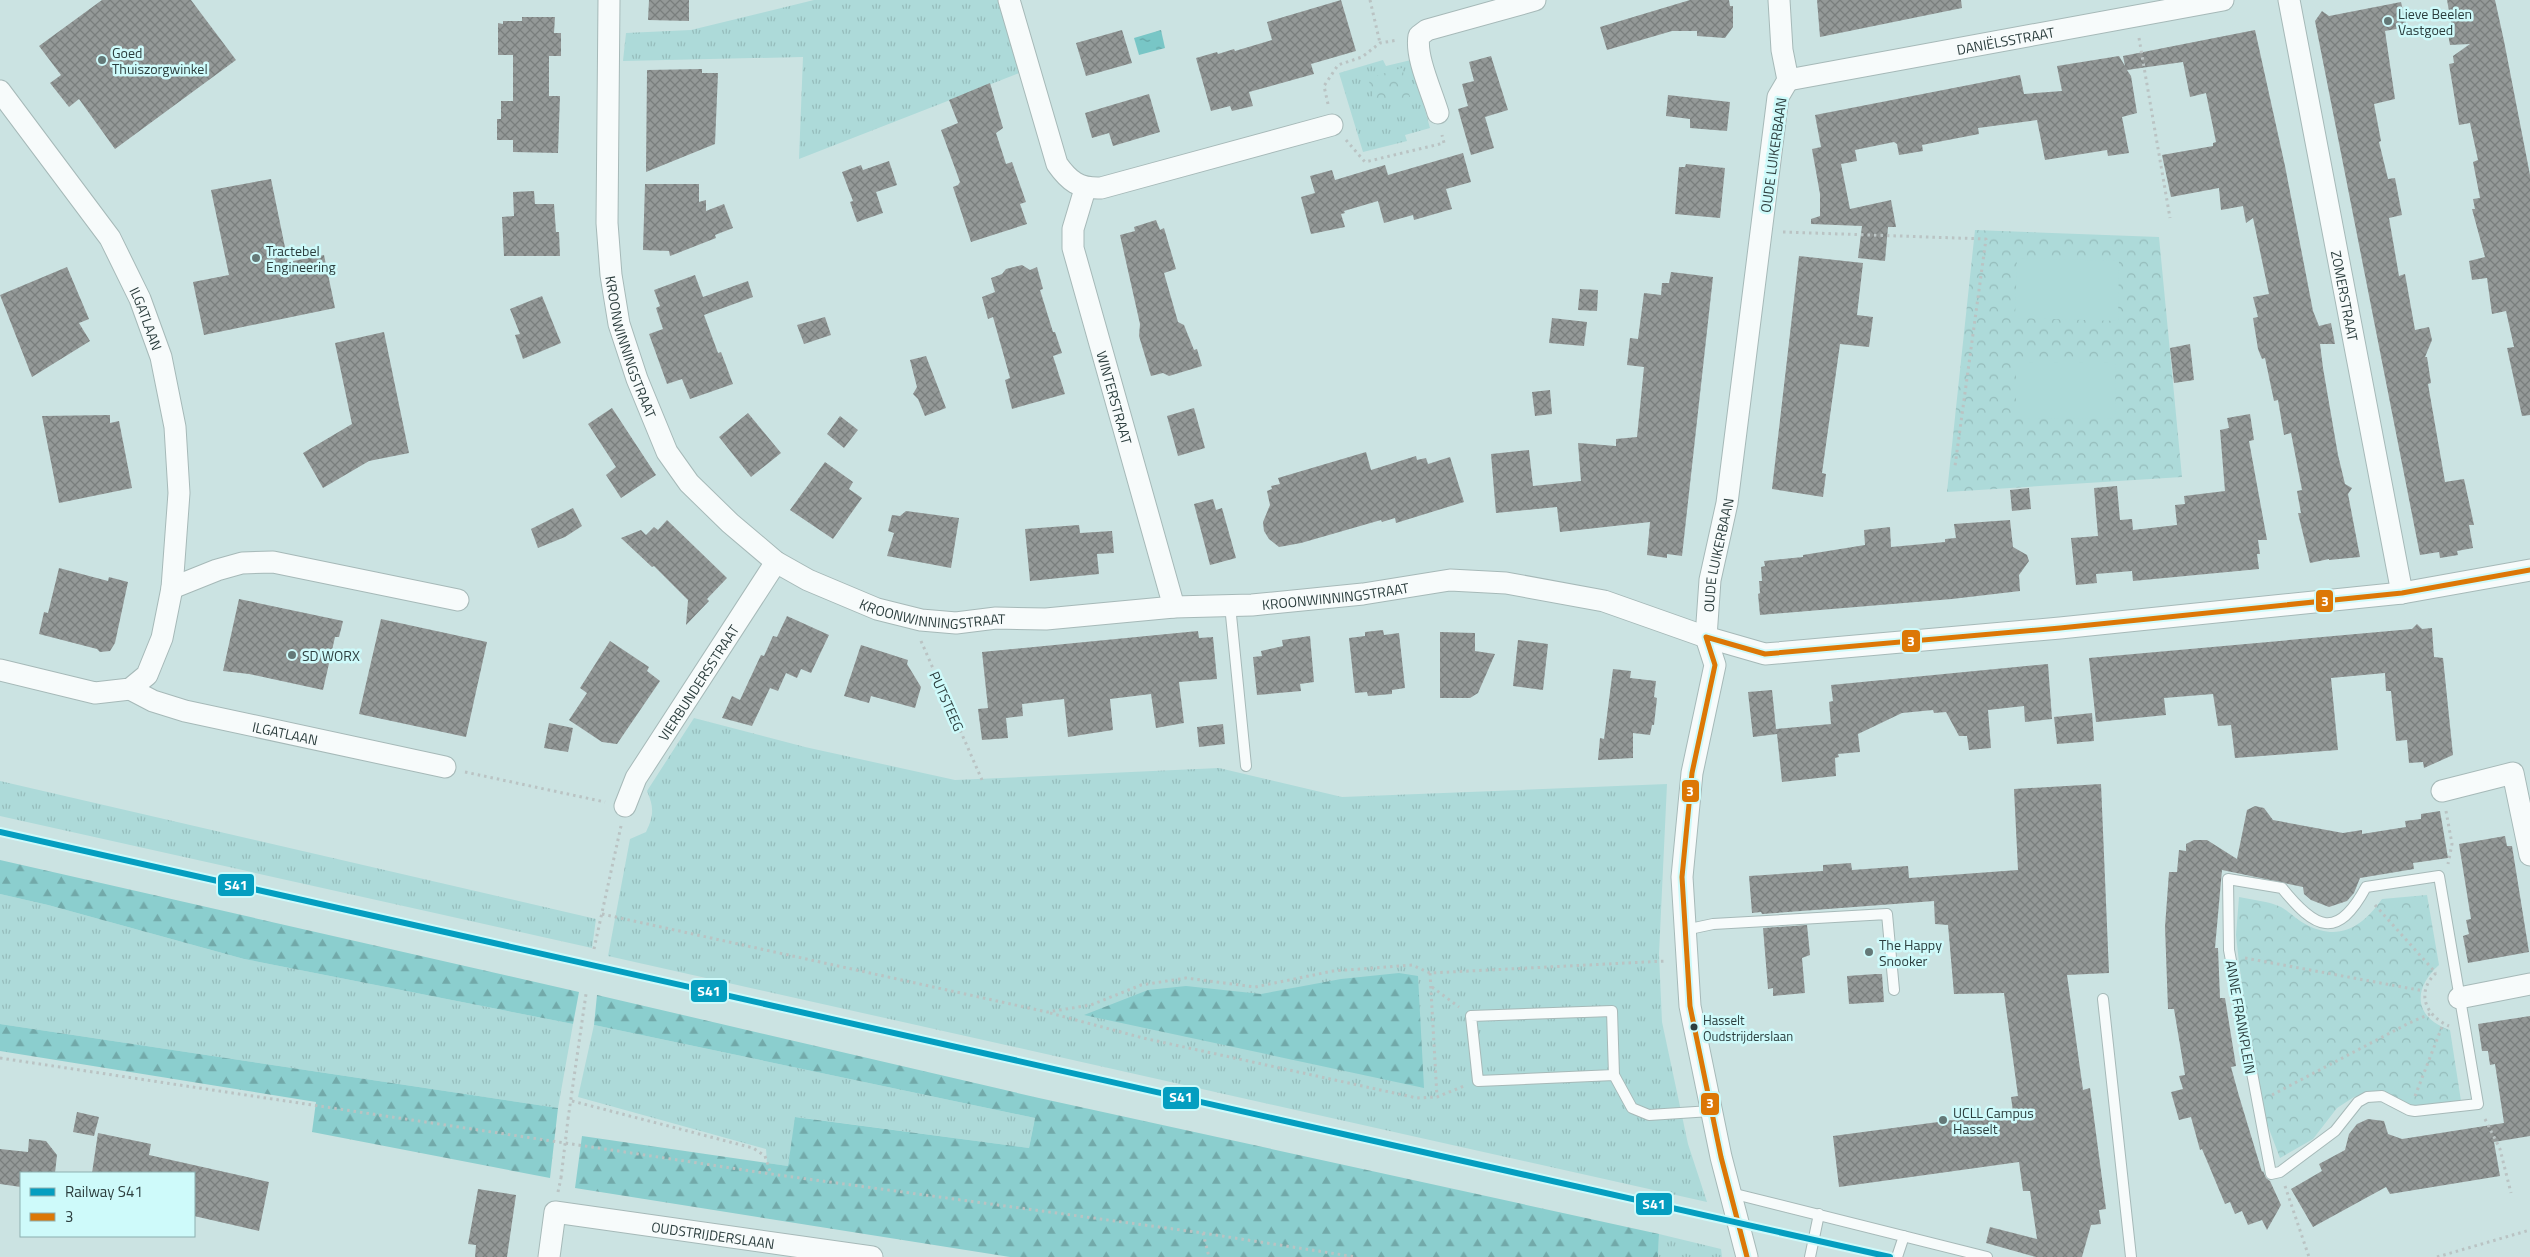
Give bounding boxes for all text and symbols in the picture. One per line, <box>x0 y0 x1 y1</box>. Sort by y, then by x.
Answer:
place label: Lieve Beelen Vastgoed <box>2398 3 2472 40</box>
marker: Lieve Beelen Vastgoed <box>2382 15 2394 27</box>
street label: DANIËLSSTRAAT <box>1955 21 2057 59</box>
place label: Goed Thuiszorgwinkel <box>112 42 208 79</box>
marker: Goed Thuiszorgwinkel <box>96 54 108 66</box>
street label: OUDE LUIKERBAAN <box>1755 96 1791 214</box>
place label: Tractebel Engineering <box>266 240 336 277</box>
street label: ZOMERSTRAAT <box>2326 249 2364 343</box>
marker: Tractebel Engineering <box>250 252 262 264</box>
street label: KROONWINNINGSTRAAT <box>601 274 663 422</box>
street label: ILGATLAAN <box>125 283 168 353</box>
street label: WINTERSTRAAT <box>1092 348 1138 447</box>
street label: OUDE LUIKERBAAN <box>1697 497 1738 613</box>
street label: KROONWINNINGSTRAAT <box>1261 576 1411 614</box>
line badge: 3 <box>2315 589 2334 613</box>
text: 3 <box>2321 590 2329 611</box>
street label: KROONWINNINGSTRAAT <box>857 592 1006 634</box>
street label: VIERBUNDERSSTRAAT <box>652 620 744 745</box>
line badge: 3 <box>1901 629 1921 653</box>
text: 3 <box>1907 630 1915 651</box>
place label: SD WORX <box>302 645 360 666</box>
marker: SD WORX <box>286 649 298 661</box>
street label: PUTSTEEG <box>924 668 970 734</box>
street label: ILGATLAAN <box>251 715 320 750</box>
line badge: 3 <box>1681 779 1700 803</box>
text: 3 <box>1686 780 1694 801</box>
line badge: S41 <box>217 873 255 897</box>
text: S41 <box>224 874 248 895</box>
place label: The Happy Snooker <box>1879 934 1942 971</box>
marker: The Happy Snooker <box>1863 946 1875 958</box>
street label: ANNE FRANKPLEIN <box>2221 958 2261 1076</box>
line badge: S41 <box>690 979 728 1003</box>
text: S41 <box>697 980 721 1001</box>
place label: Hasselt Oudstrijderslaan <box>1703 1010 1793 1046</box>
marker: Hasselt Oudstrijderslaan <box>1689 1022 1699 1032</box>
line badge: S41 <box>1162 1086 1200 1110</box>
text: S41 <box>1169 1086 1193 1107</box>
line badge: 3 <box>1700 1092 1720 1116</box>
text: 3 <box>1706 1092 1714 1113</box>
place label: UCLL Campus Hasselt <box>1953 1102 2034 1139</box>
marker: UCLL Campus Hasselt <box>1937 1114 1949 1126</box>
legend <box>20 1172 195 1237</box>
text: Railway S41 <box>65 1180 143 1203</box>
line badge: S41 <box>1635 1192 1673 1216</box>
text: S41 <box>1642 1193 1666 1214</box>
text: 3 <box>65 1205 73 1228</box>
street label: OUDSTRIJDERSLAAN <box>650 1215 776 1254</box>

